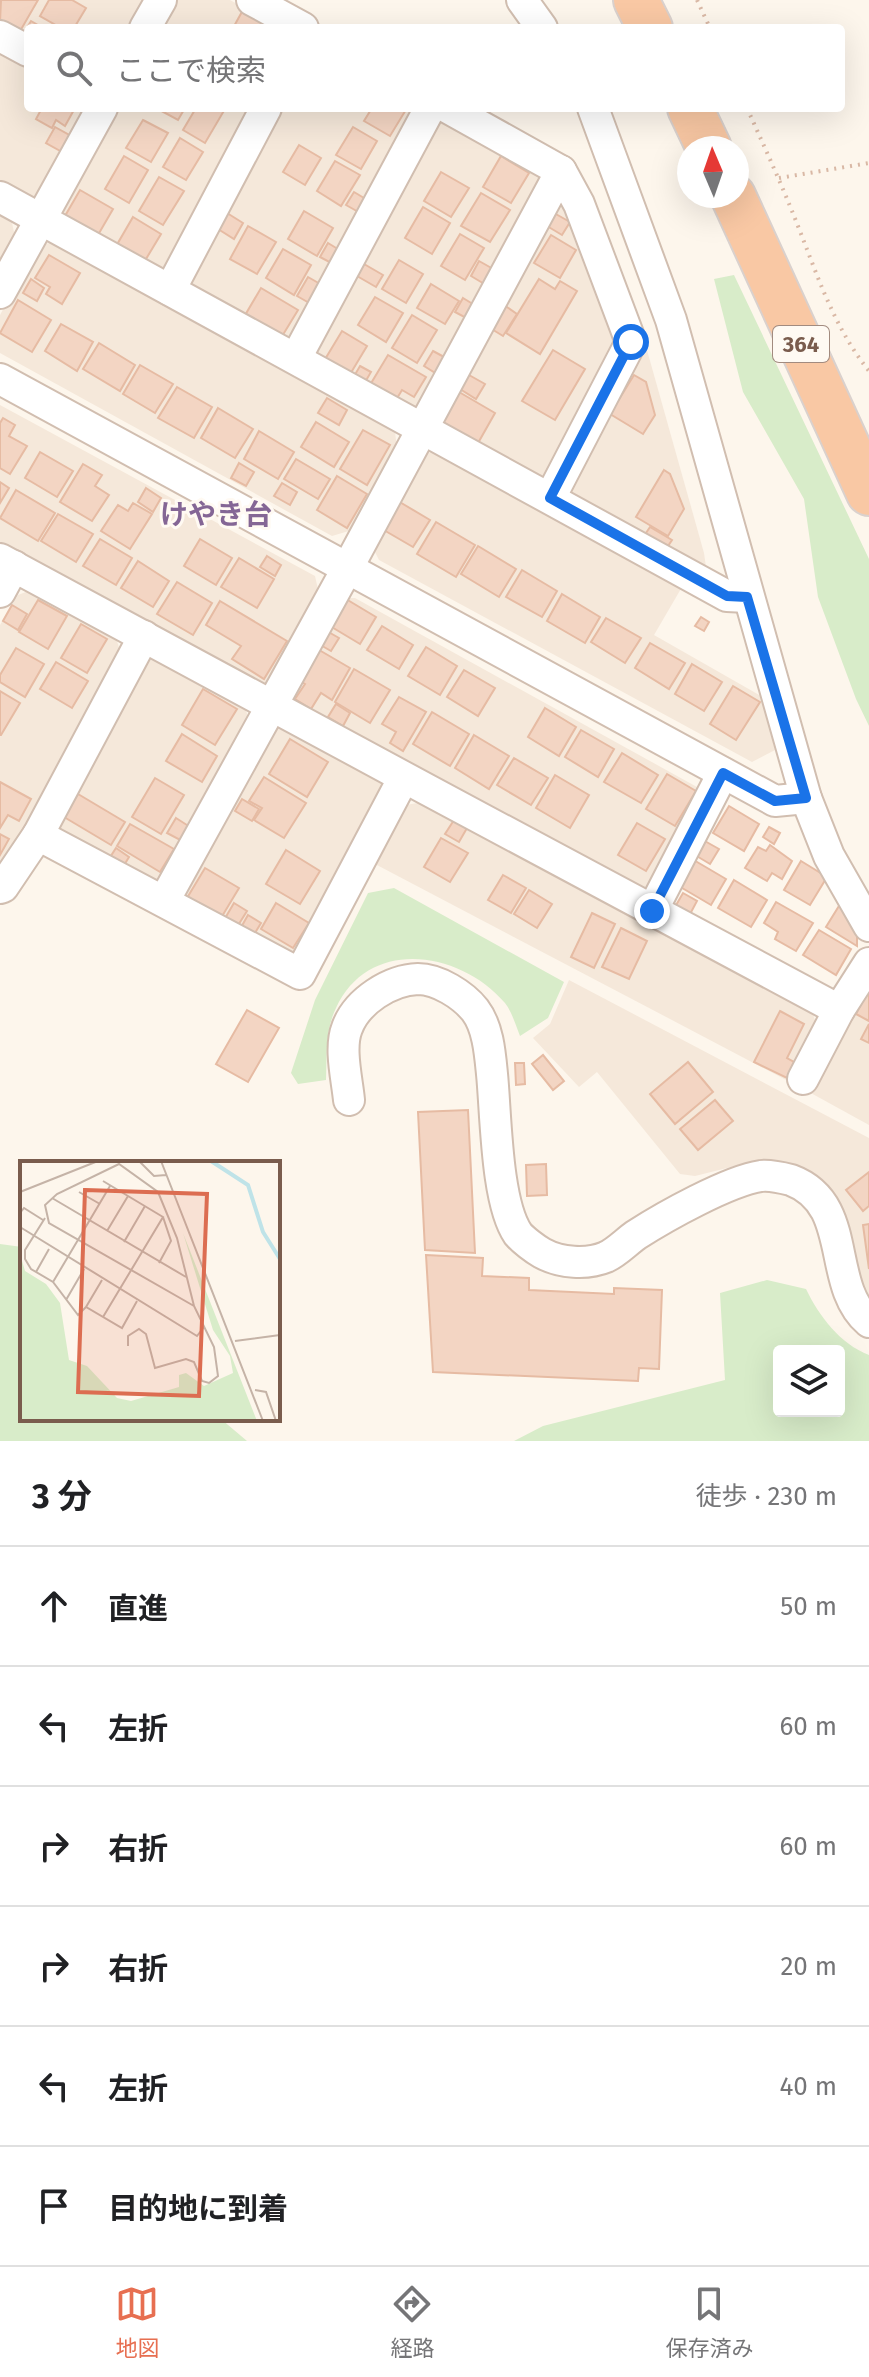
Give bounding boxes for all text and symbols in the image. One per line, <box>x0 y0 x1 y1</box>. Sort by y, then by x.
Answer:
search box <box>24 24 845 112</box>
icon: search <box>52 46 96 90</box>
text: ここで検索 <box>116 53 266 89</box>
north arrow <box>677 136 749 208</box>
route start <box>613 324 649 360</box>
road number: 364 <box>773 326 829 362</box>
district label: けやき台 <box>160 498 272 531</box>
route end <box>634 893 670 929</box>
inset map <box>20 1161 280 1421</box>
map controls <box>773 1345 845 1417</box>
button: layers <box>773 1345 845 1417</box>
text: 3 分 <box>32 1476 92 1517</box>
text: 徒歩 · 230 m <box>696 1481 837 1512</box>
icon: ahead <box>32 1584 76 1628</box>
text: 直進 <box>108 1591 168 1627</box>
text: 50 m <box>780 1591 837 1622</box>
icon: left <box>32 1704 76 1748</box>
text: 左折 <box>108 1711 168 1747</box>
text: 60 m <box>779 1711 837 1742</box>
icon: right <box>32 1824 76 1868</box>
text: 右折 <box>108 1831 168 1867</box>
text: 60 m <box>779 1831 837 1862</box>
icon: right <box>32 1944 76 1988</box>
text: 右折 <box>108 1951 168 1987</box>
text: 20 m <box>780 1951 837 1982</box>
icon: left <box>32 2064 76 2108</box>
text: 左折 <box>108 2071 168 2107</box>
text: 40 m <box>779 2071 837 2102</box>
icon: arrive <box>32 2184 76 2228</box>
text: 目的地に到着 <box>108 2191 288 2227</box>
tab: 地図 <box>115 2282 160 2362</box>
tab: 経路 <box>390 2282 435 2362</box>
tab: 保存済み <box>665 2282 754 2362</box>

